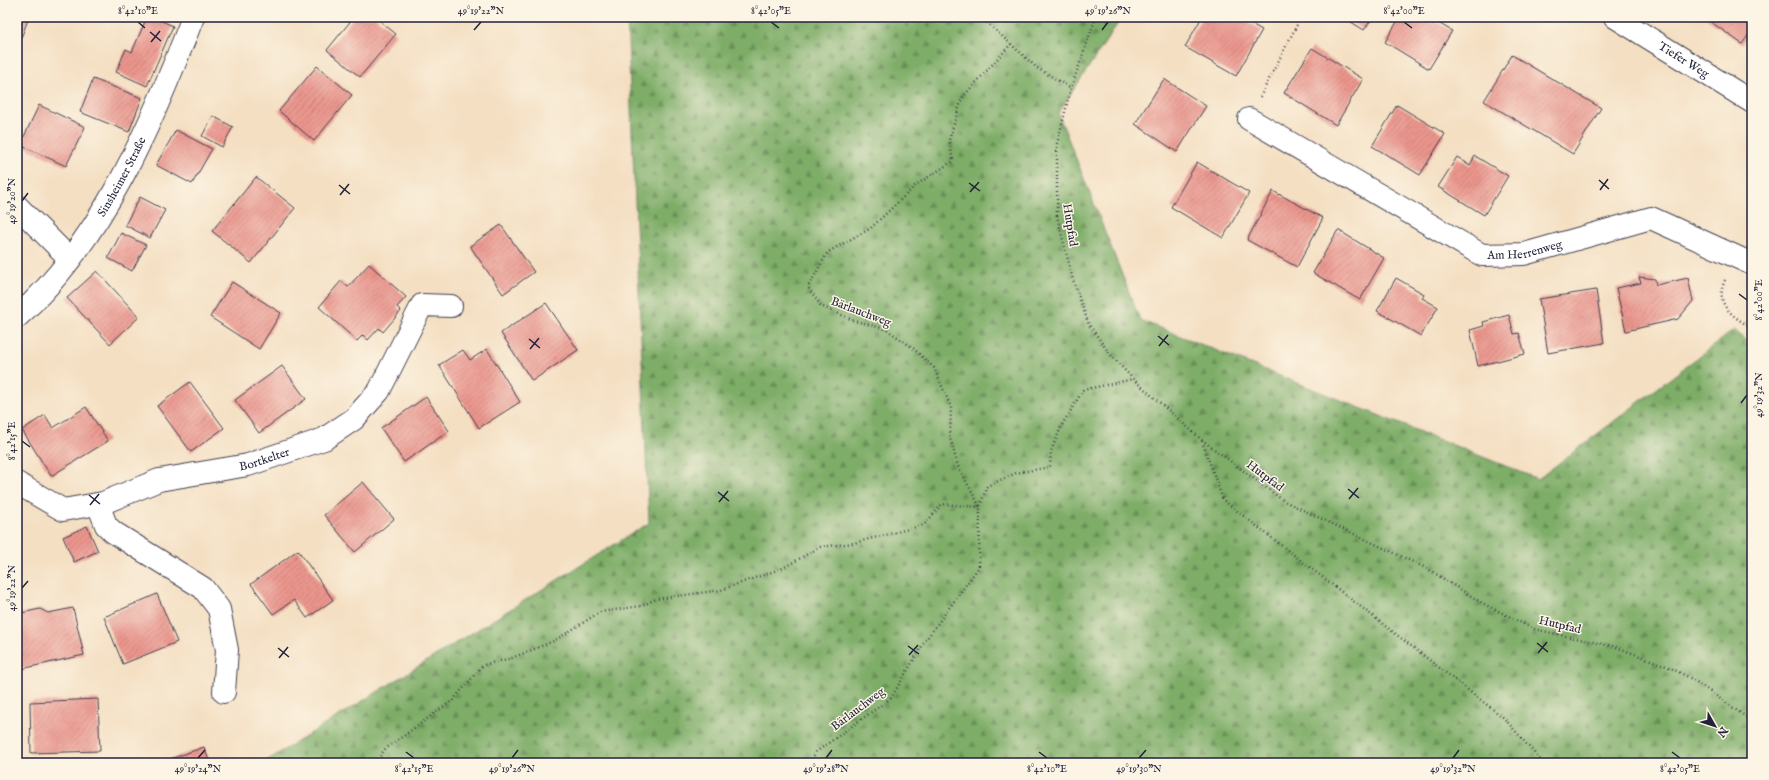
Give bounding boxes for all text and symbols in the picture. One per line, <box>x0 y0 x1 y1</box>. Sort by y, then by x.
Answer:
text: 8°42'10"E <box>118 5 158 18</box>
text: 49°19'22"N <box>458 5 504 18</box>
text: 8°42'05"E <box>751 5 791 18</box>
text: 49°19'26"N <box>1085 5 1131 18</box>
text: 8°42'00"E <box>1383 5 1425 18</box>
street label: Tiefer Weg <box>1656 38 1712 81</box>
street label: Sinsheimer Straße <box>94 134 149 219</box>
text: 49°19'20"N <box>6 177 19 224</box>
street label: Hutpfad <box>1058 203 1081 248</box>
street label: Am Herrenweg <box>1486 236 1564 262</box>
text: 8°42'00"E <box>1753 279 1766 321</box>
street label: Bärlauchweg <box>829 294 894 331</box>
text: 49°19'32"N <box>1753 372 1766 418</box>
text: 8°42'15"E <box>6 422 19 460</box>
street label: Bortkelter <box>238 444 292 474</box>
street label: Hutpfad <box>1243 457 1287 496</box>
text: 49°19'22"N <box>6 565 19 611</box>
street label: Hutpfad <box>1537 613 1583 638</box>
street label: Bärlauchweg <box>828 684 888 734</box>
north arrow <box>1695 706 1735 746</box>
text: N <box>1713 723 1731 740</box>
text: 49°19'24"N <box>175 763 222 776</box>
text: 8°42'15"E <box>395 763 433 776</box>
text: 49°19'26"N <box>489 763 535 776</box>
text: 49°19'28"N <box>803 763 849 776</box>
text: 8°42'10"E <box>1027 763 1067 776</box>
text: 49°19'30"N <box>1116 763 1162 776</box>
text: 49°19'32"N <box>1430 763 1476 776</box>
text: 8°42'05"E <box>1660 763 1700 776</box>

